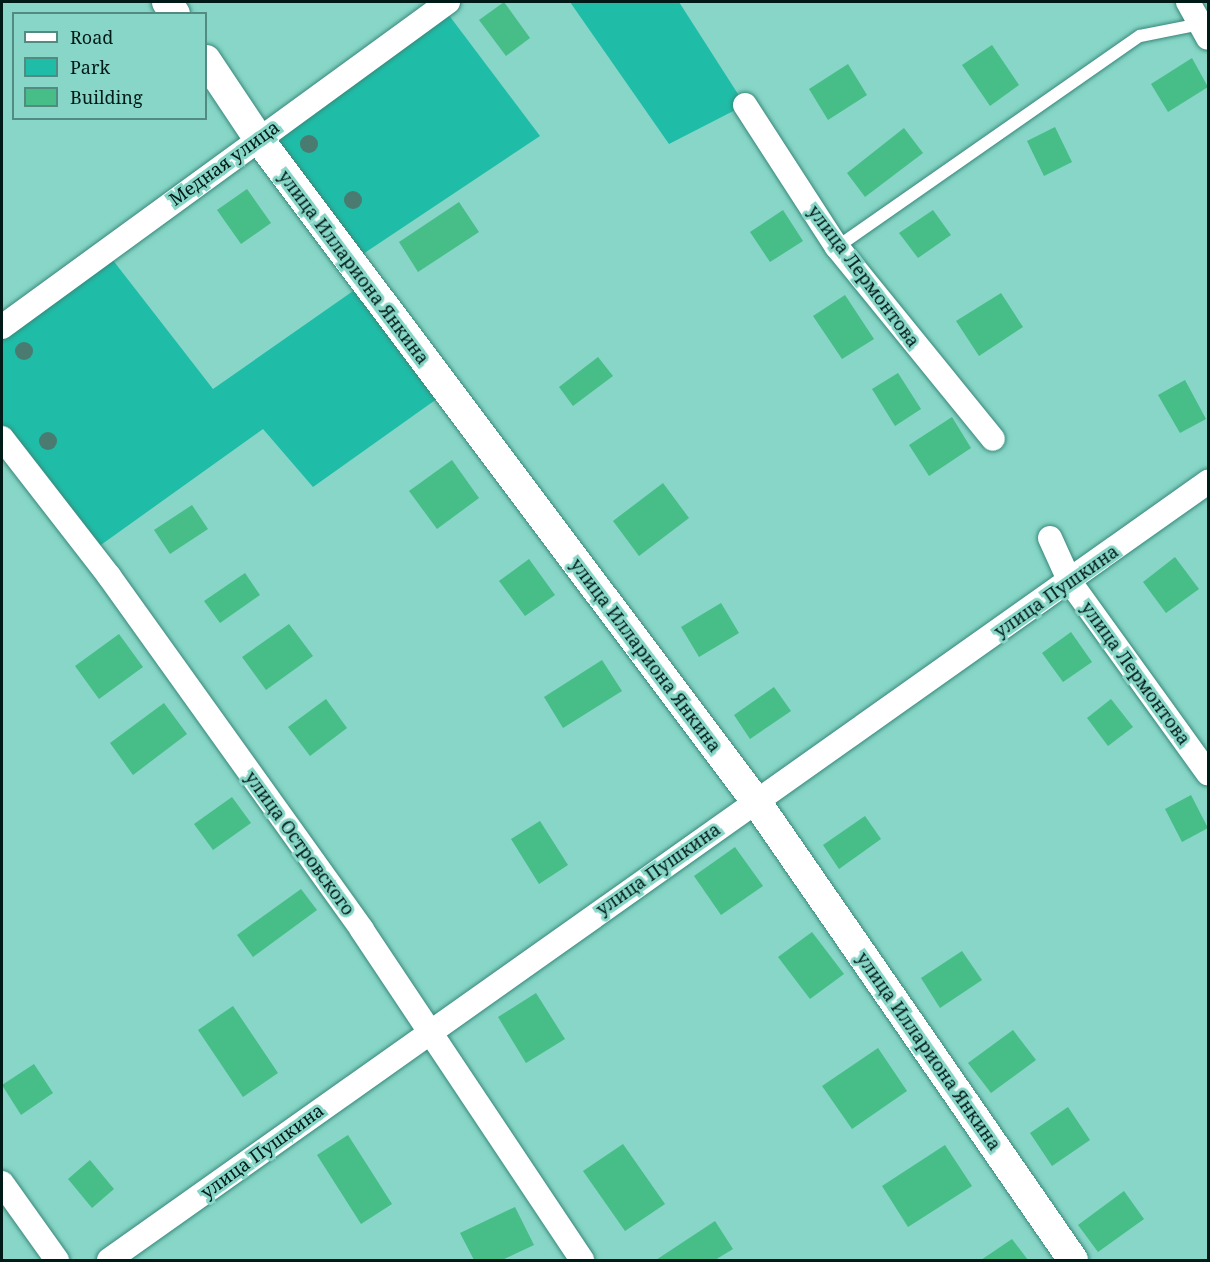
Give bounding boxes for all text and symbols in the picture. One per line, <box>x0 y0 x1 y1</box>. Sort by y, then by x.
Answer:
legend <box>12 12 207 120</box>
text: Road <box>70 25 113 49</box>
text: Park <box>70 55 110 79</box>
text: Building <box>70 85 143 109</box>
street label: Медная улица <box>165 116 283 210</box>
street label: улица Иллариона Янкина <box>274 166 434 368</box>
street label: улица Лермонтова <box>804 201 924 351</box>
street label: улица Пушкина <box>990 540 1122 642</box>
street label: улица Иллариона Янкина <box>566 554 726 756</box>
street label: улица Лермонтова <box>1077 597 1195 749</box>
street label: улица Островского <box>241 767 359 919</box>
street label: улица Пушкина <box>592 818 724 920</box>
street label: улица Иллариона Янкина <box>852 948 1006 1154</box>
street label: улица Пушкина <box>196 1099 328 1203</box>

